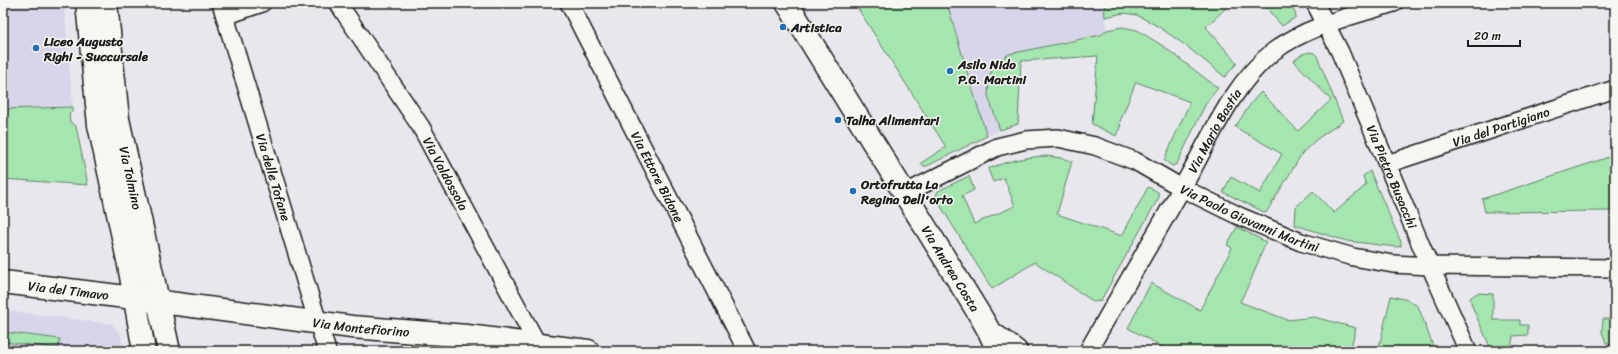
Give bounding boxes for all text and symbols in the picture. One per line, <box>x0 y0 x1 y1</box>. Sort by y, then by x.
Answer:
place label: Artistica <box>790 16 842 39</box>
marker: Artistica <box>778 22 788 32</box>
scale bar <box>1468 22 1520 48</box>
text: 20 m <box>1474 25 1501 47</box>
place label: Liceo Augusto Righi - Succursale <box>43 30 149 68</box>
marker: Liceo Augusto Righi - Succursale <box>31 43 41 53</box>
place label: Asilo Nido P.G. Martini <box>957 53 1028 91</box>
marker: Asilo Nido P.G. Martini <box>945 66 955 76</box>
street label: Via Mario Bastia <box>1181 83 1248 177</box>
street label: Via del Partigiano <box>1450 100 1553 154</box>
place label: Talha Alimentari <box>846 109 941 132</box>
marker: Talha Alimentari <box>833 115 843 125</box>
street label: Via Pietro Busacchi <box>1360 121 1424 233</box>
street label: Via Ettore Bidone <box>624 127 690 227</box>
street label: Via delle Tofane <box>249 131 298 224</box>
street label: Via Valdossola <box>416 133 475 215</box>
street label: Via Tolmino <box>112 144 149 212</box>
place label: Ortofrutta La Regina Dell'orto <box>860 173 954 211</box>
street label: Via Paolo Giovanni Martini <box>1176 178 1322 259</box>
marker: Ortofrutta La Regina Dell'orto <box>848 186 858 196</box>
street label: Via Andrea Costa <box>915 221 986 317</box>
street label: Via del Timavo <box>27 274 111 307</box>
street label: Via Montefiorino <box>311 311 411 343</box>

